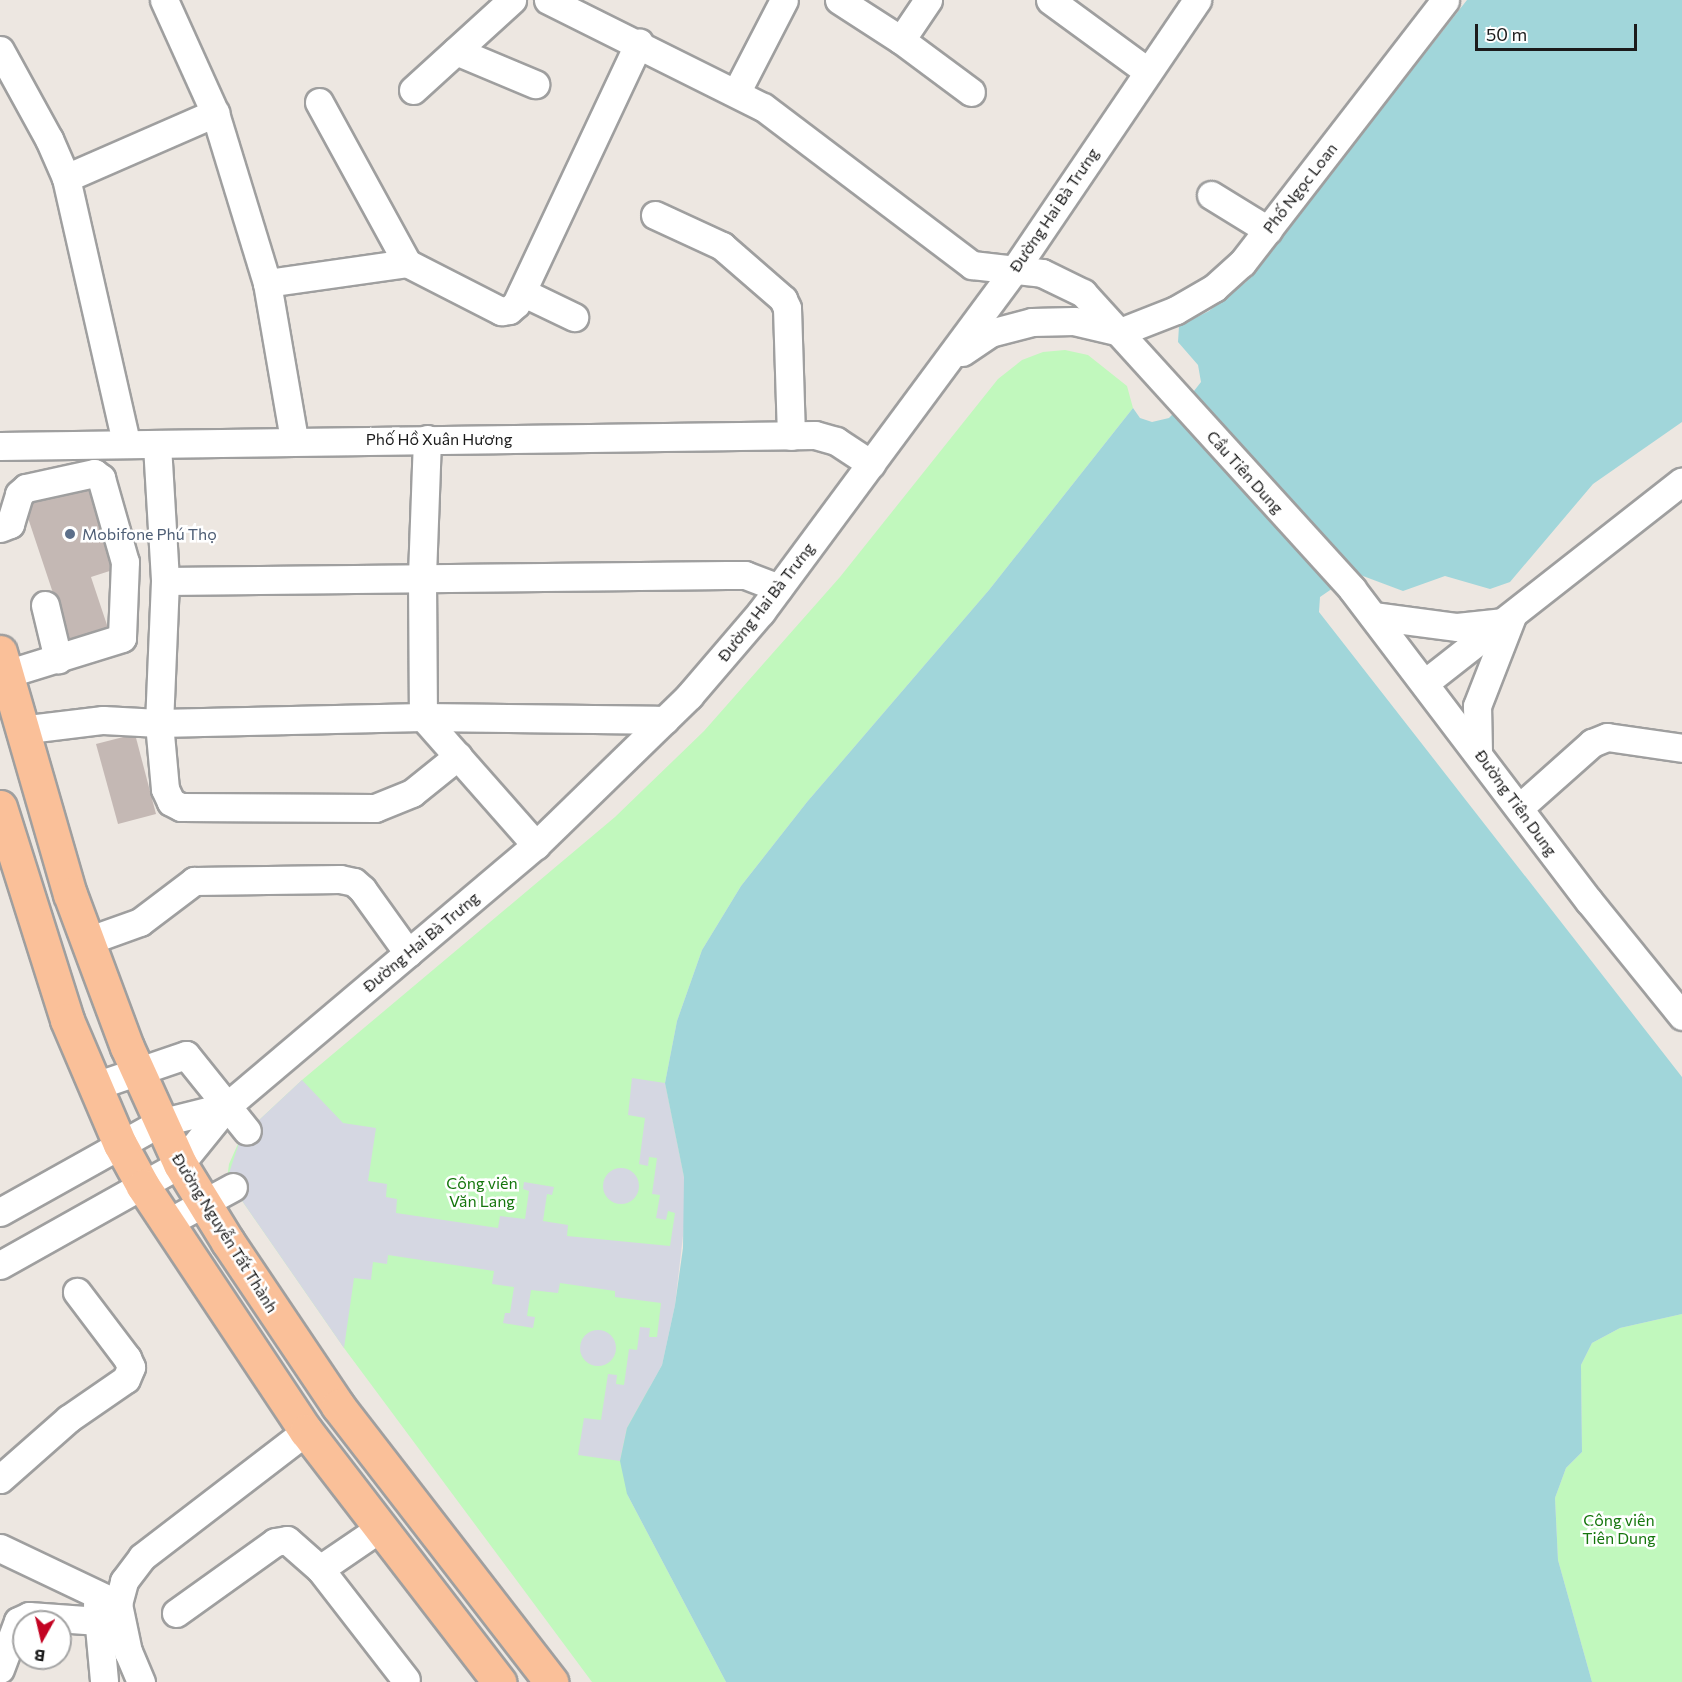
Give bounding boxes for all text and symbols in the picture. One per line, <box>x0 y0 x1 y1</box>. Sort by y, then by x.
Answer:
scale bar <box>1478 12 1640 50</box>
text: 50 m <box>1486 23 1527 45</box>
street label: Phố Ngọc Loan <box>1259 139 1341 237</box>
street label: Đường Hai Bà Trưng <box>1005 144 1103 276</box>
street label: Cầu Tiên Dung <box>1203 427 1287 517</box>
street label: Phố Hồ Xuân Hương <box>366 429 512 449</box>
place label: Mobifone Phú Thọ <box>82 524 217 544</box>
marker: Mobifone Phú Thọ <box>63 527 77 541</box>
street label: Đường Hai Bà Trưng <box>714 539 818 665</box>
street label: Đường Tiên Dung <box>1471 746 1561 860</box>
street label: Đường Hai Bà Trưng <box>359 888 483 996</box>
street label: Đường Nguyễn Tất Thành <box>168 1150 282 1316</box>
park label: Công viên Văn Lang <box>446 1173 518 1211</box>
park label: Công viên Tiên Dung <box>1582 1510 1656 1548</box>
north arrow <box>12 1610 72 1670</box>
text: B <box>33 1646 46 1666</box>

